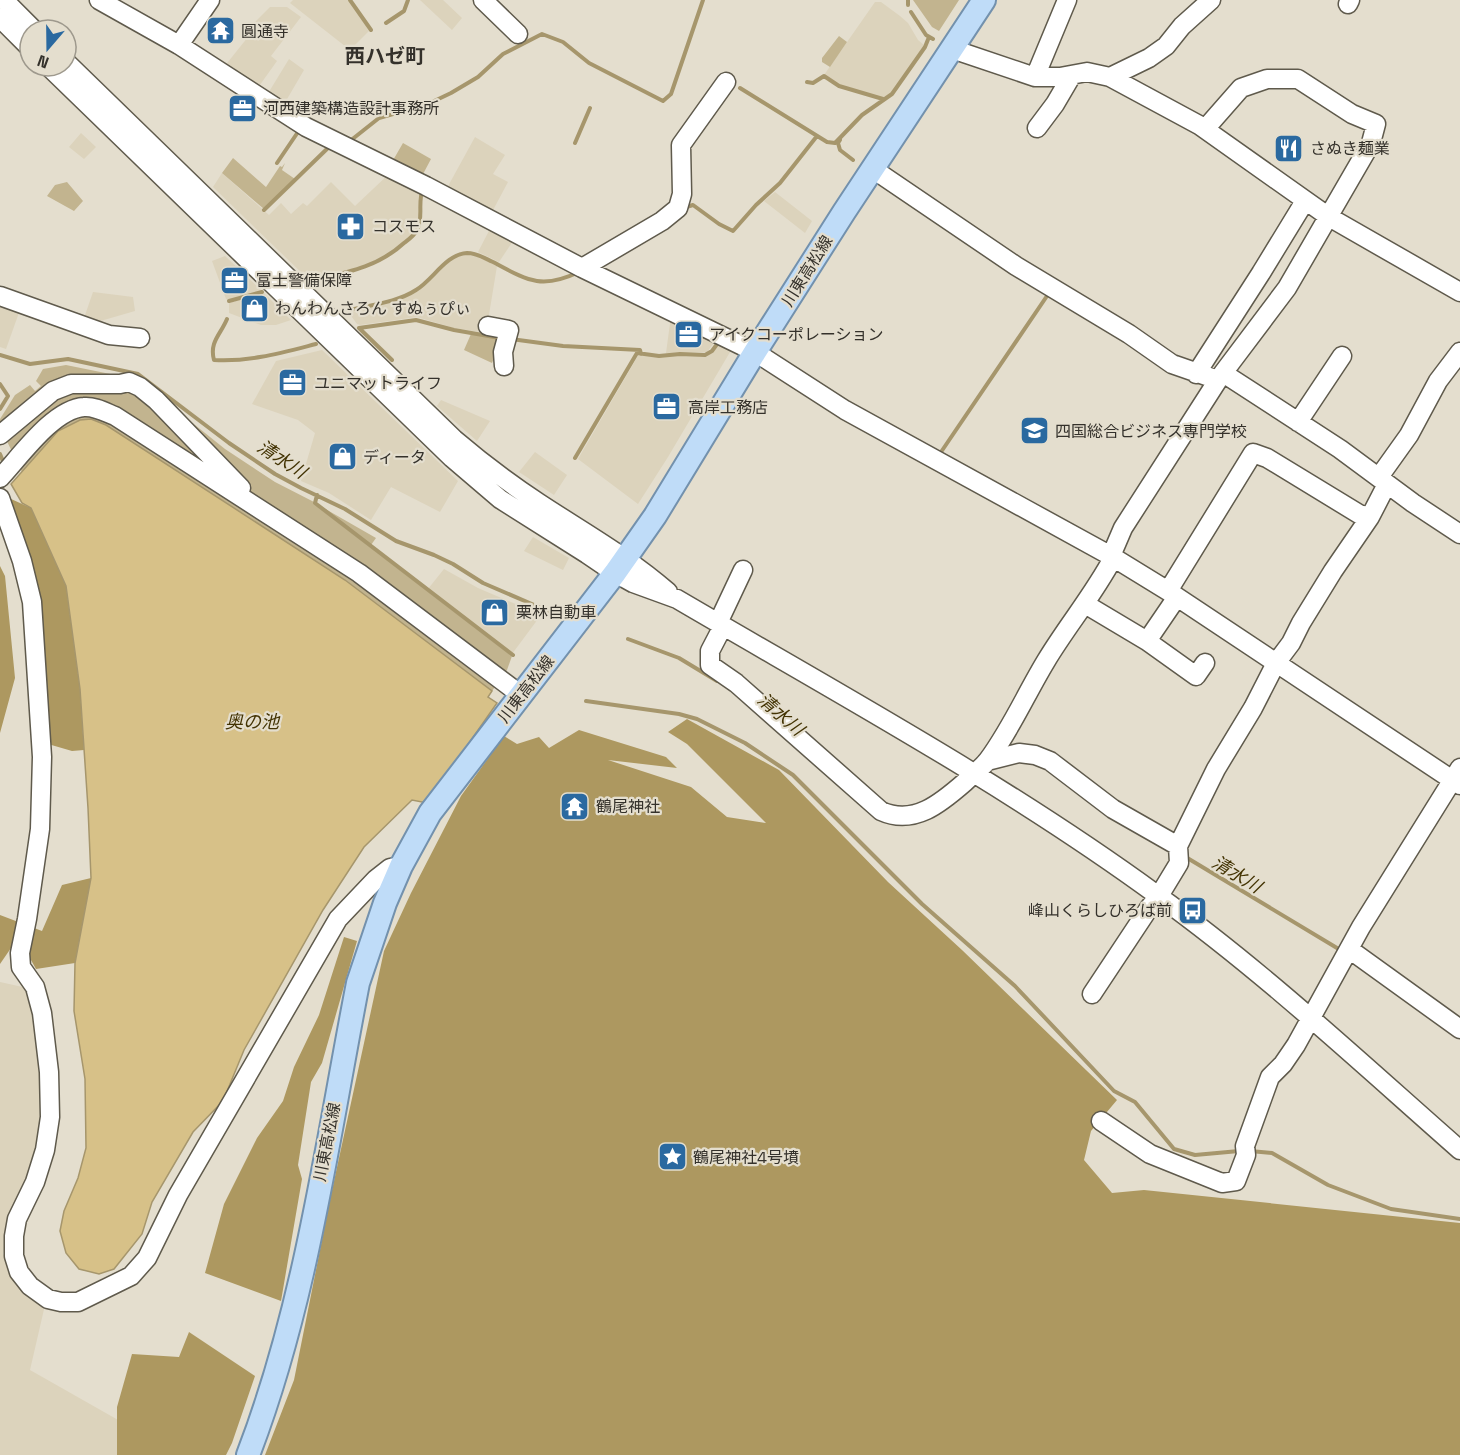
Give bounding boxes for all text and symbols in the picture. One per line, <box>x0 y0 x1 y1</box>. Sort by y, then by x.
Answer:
temple icon: 圓通寺 <box>204 15 236 47</box>
north arrow <box>18 18 78 78</box>
place label: 圓通寺 <box>241 21 289 42</box>
district label: 西ハゼ町 <box>345 43 425 69</box>
text: N <box>34 50 52 73</box>
office icon: 河西建築構造設計事務所 <box>226 92 258 124</box>
place label: 河西建築構造設計事務所 <box>263 98 439 119</box>
restaurant icon: さぬき麺業 <box>1273 132 1305 164</box>
place label: さぬき麺業 <box>1310 138 1390 159</box>
pharmacy icon: コスモス <box>335 210 367 242</box>
place label: コスモス <box>372 216 436 237</box>
street label: 川東高松線 <box>777 232 837 310</box>
office icon: 富士警備保障 <box>219 264 251 296</box>
place label: 富士警備保障 <box>256 270 352 291</box>
shop icon: わんわんさろん すぬぅぴぃ <box>238 292 270 324</box>
place label: わんわんさろん すぬぅぴぃ <box>275 298 471 319</box>
office icon: アイクコーポレーション <box>672 318 704 350</box>
place label: アイクコーポレーション <box>709 324 884 345</box>
office icon: ユニマットライフ <box>277 367 309 399</box>
place label: ユニマットライフ <box>314 373 442 394</box>
office icon: 高岸工務店 <box>651 391 683 423</box>
place label: 高岸工務店 <box>688 397 768 418</box>
school or university icon: 四国総合ビジネス専門学校 <box>1018 415 1050 447</box>
place label: 四国総合ビジネス専門学校 <box>1055 421 1247 442</box>
water label: 清水川 <box>253 435 313 484</box>
shop icon: ディータ <box>326 441 358 473</box>
place label: ディータ <box>363 447 426 468</box>
shop icon: 栗林自動車 <box>479 596 511 628</box>
place label: 栗林自動車 <box>516 602 596 623</box>
street label: 川東高松線 <box>493 651 559 727</box>
water label: 清水川 <box>753 688 810 742</box>
water label: 奥の池 <box>225 710 281 733</box>
temple icon: 鶴尾神社 <box>559 790 591 822</box>
place label: 鶴尾神社 <box>596 796 660 817</box>
water label: 清水川 <box>1208 850 1268 899</box>
bus stop icon: 峰山くらしひろば前 <box>1177 894 1209 926</box>
place label: 峰山くらしひろば前 <box>1028 900 1172 921</box>
street label: 川東高松線 <box>309 1101 345 1183</box>
place icon: 鶴尾神社4号墳 <box>656 1141 688 1173</box>
place label: 鶴尾神社4号墳 <box>693 1147 799 1168</box>

